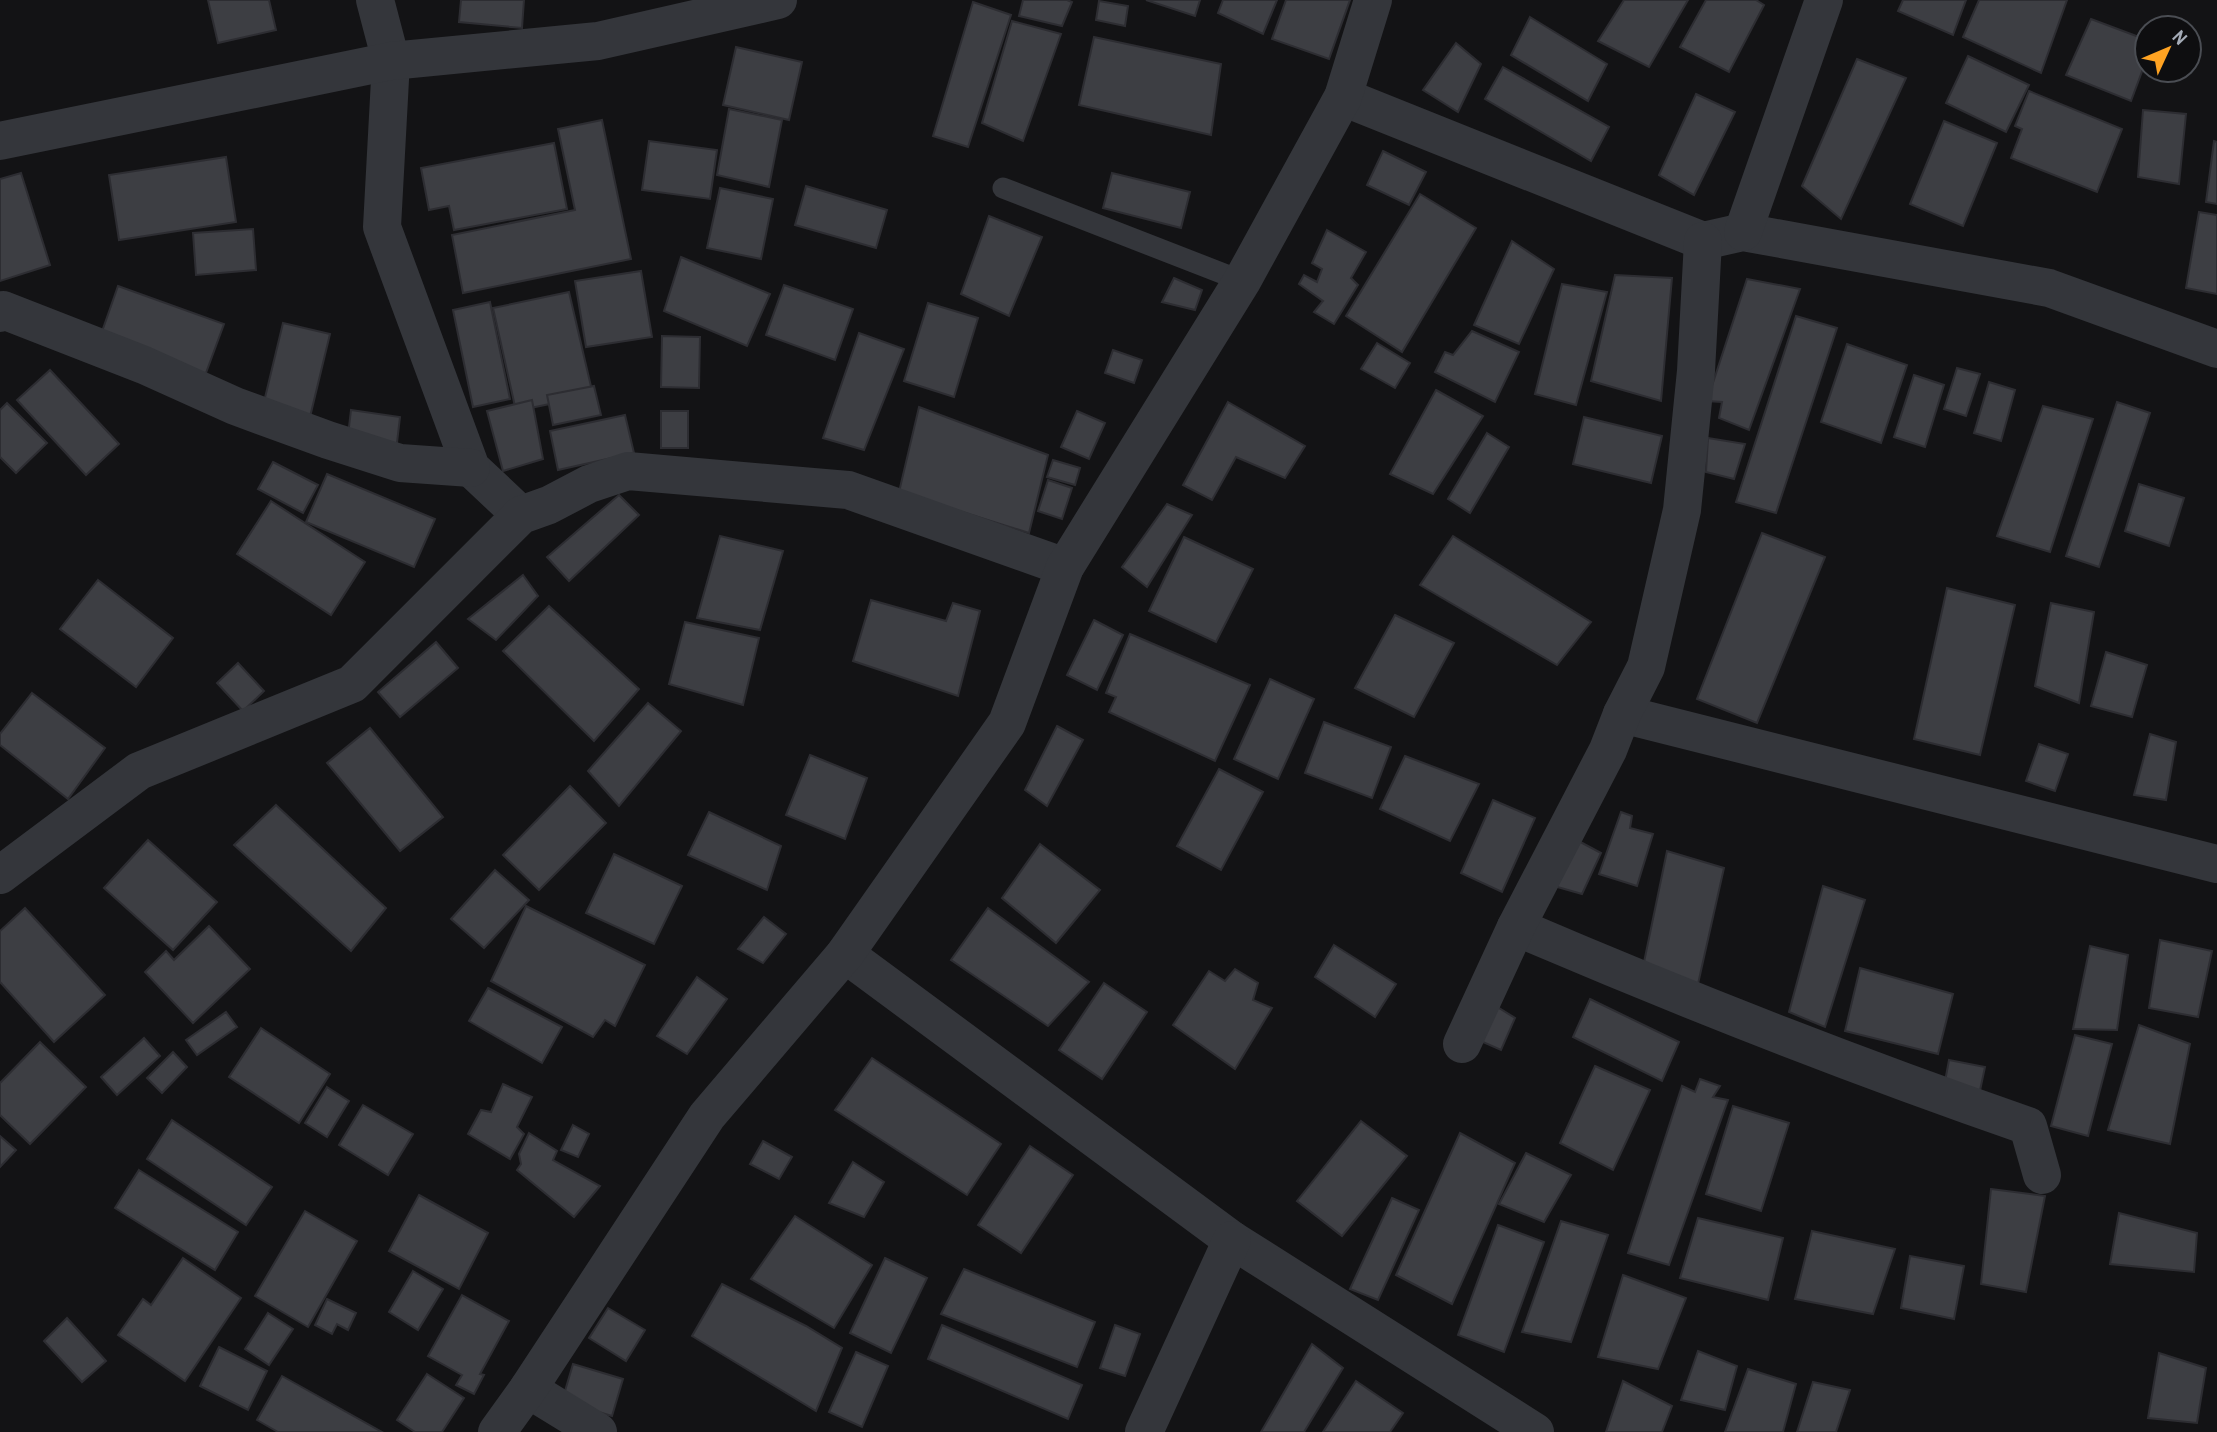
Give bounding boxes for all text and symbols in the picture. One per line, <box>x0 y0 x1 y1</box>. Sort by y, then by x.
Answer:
north arrow <box>2133 14 2203 84</box>
text: N <box>2167 24 2193 50</box>

